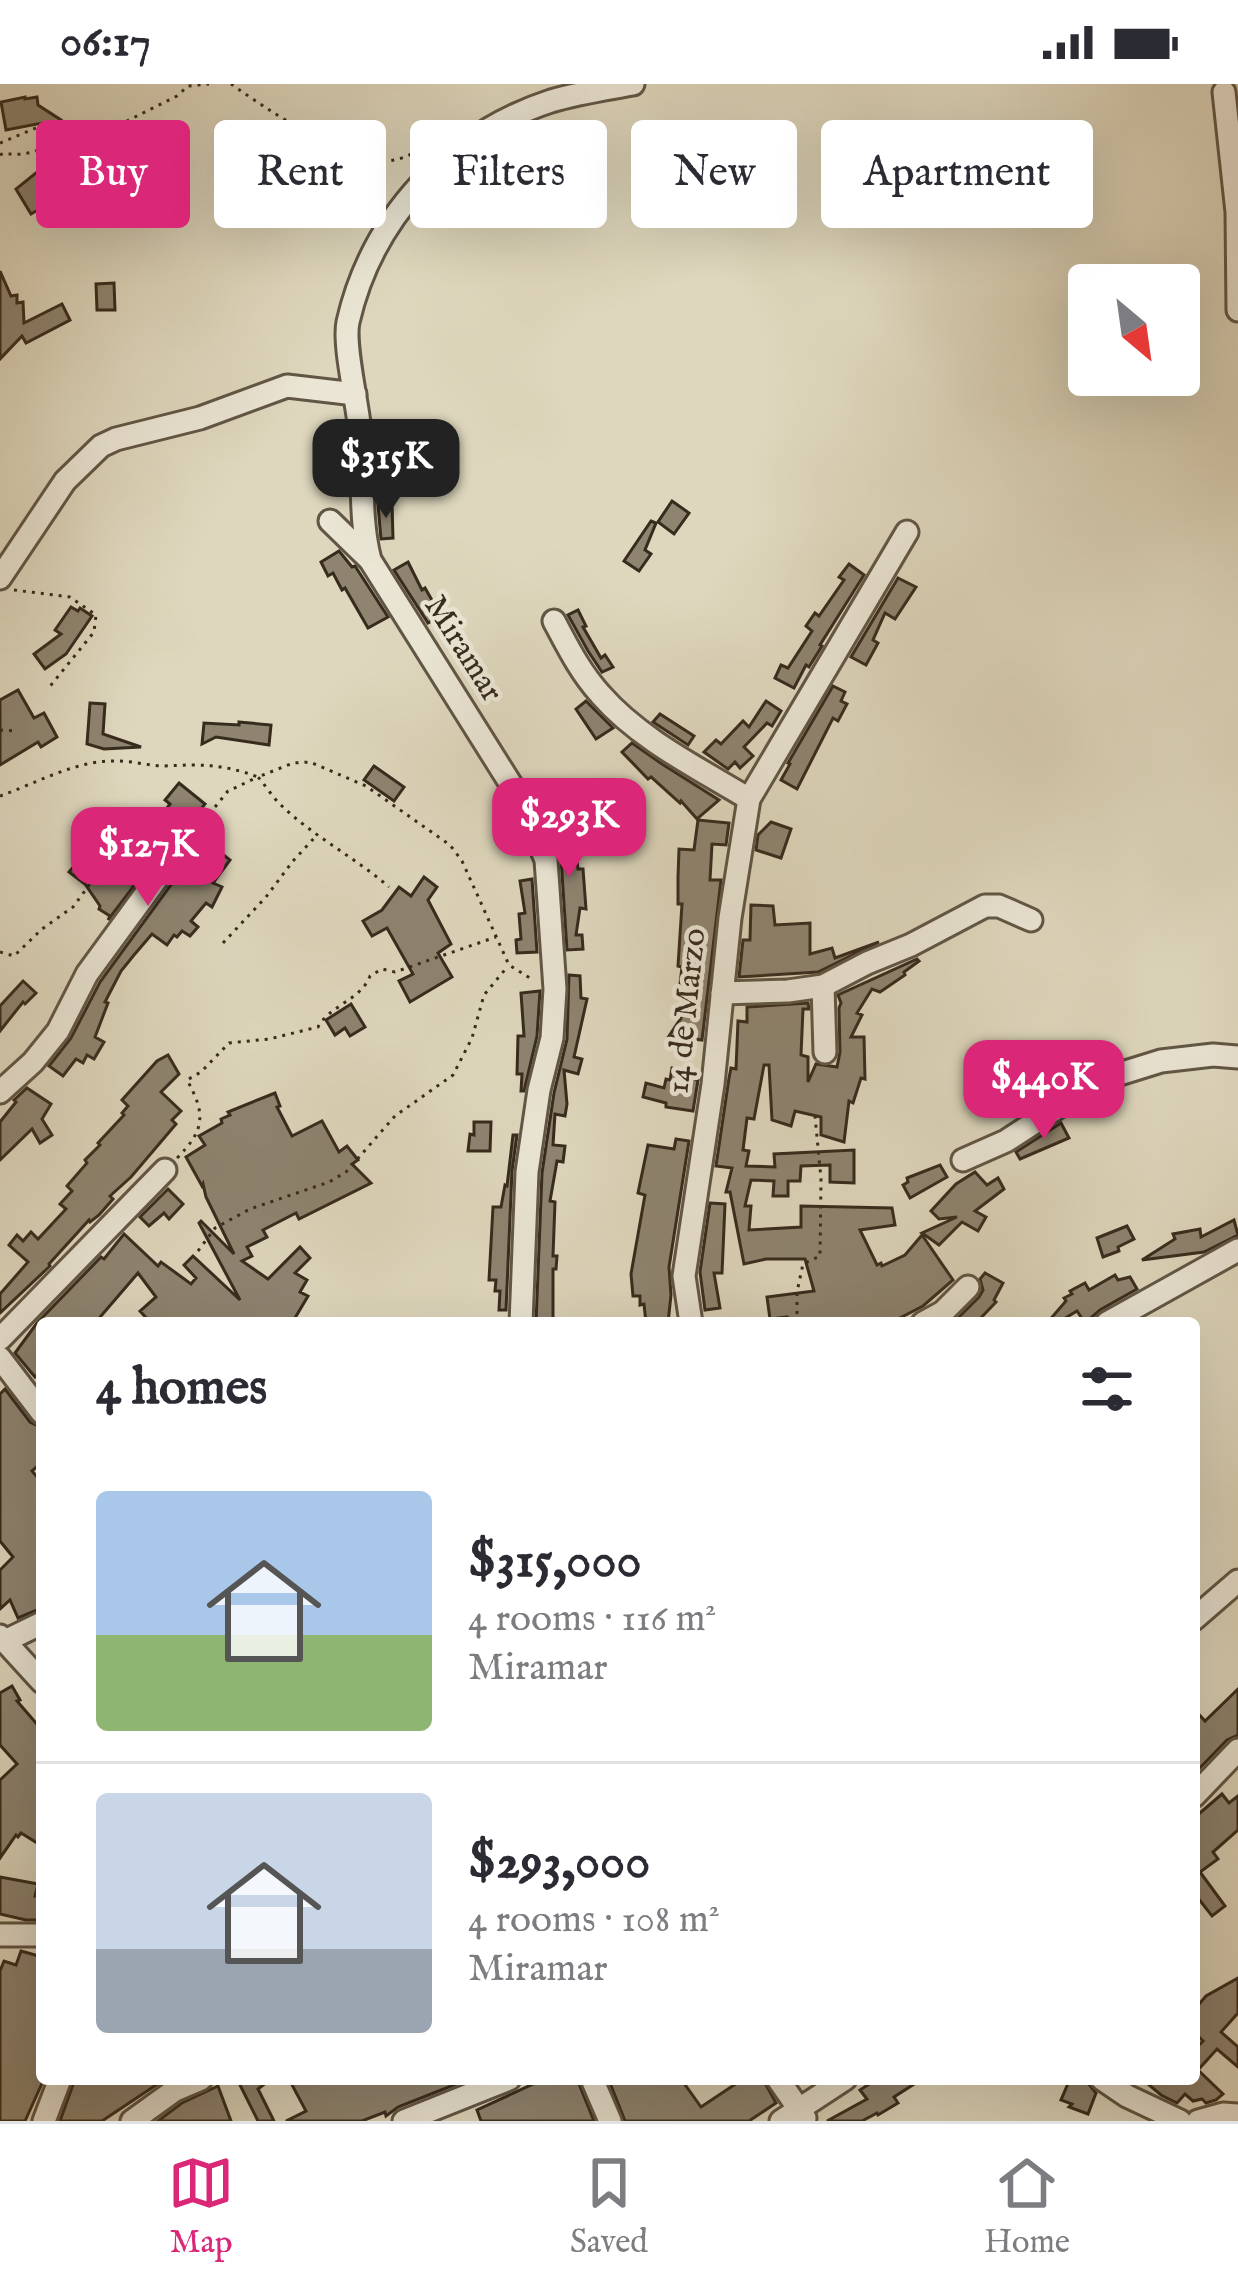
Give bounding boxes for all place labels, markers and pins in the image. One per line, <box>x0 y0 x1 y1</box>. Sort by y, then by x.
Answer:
pin: $315K <box>302 419 470 521</box>
pin: $293K <box>485 778 653 880</box>
pin: $127K <box>64 807 232 909</box>
pin: $440K <box>960 1040 1128 1142</box>

